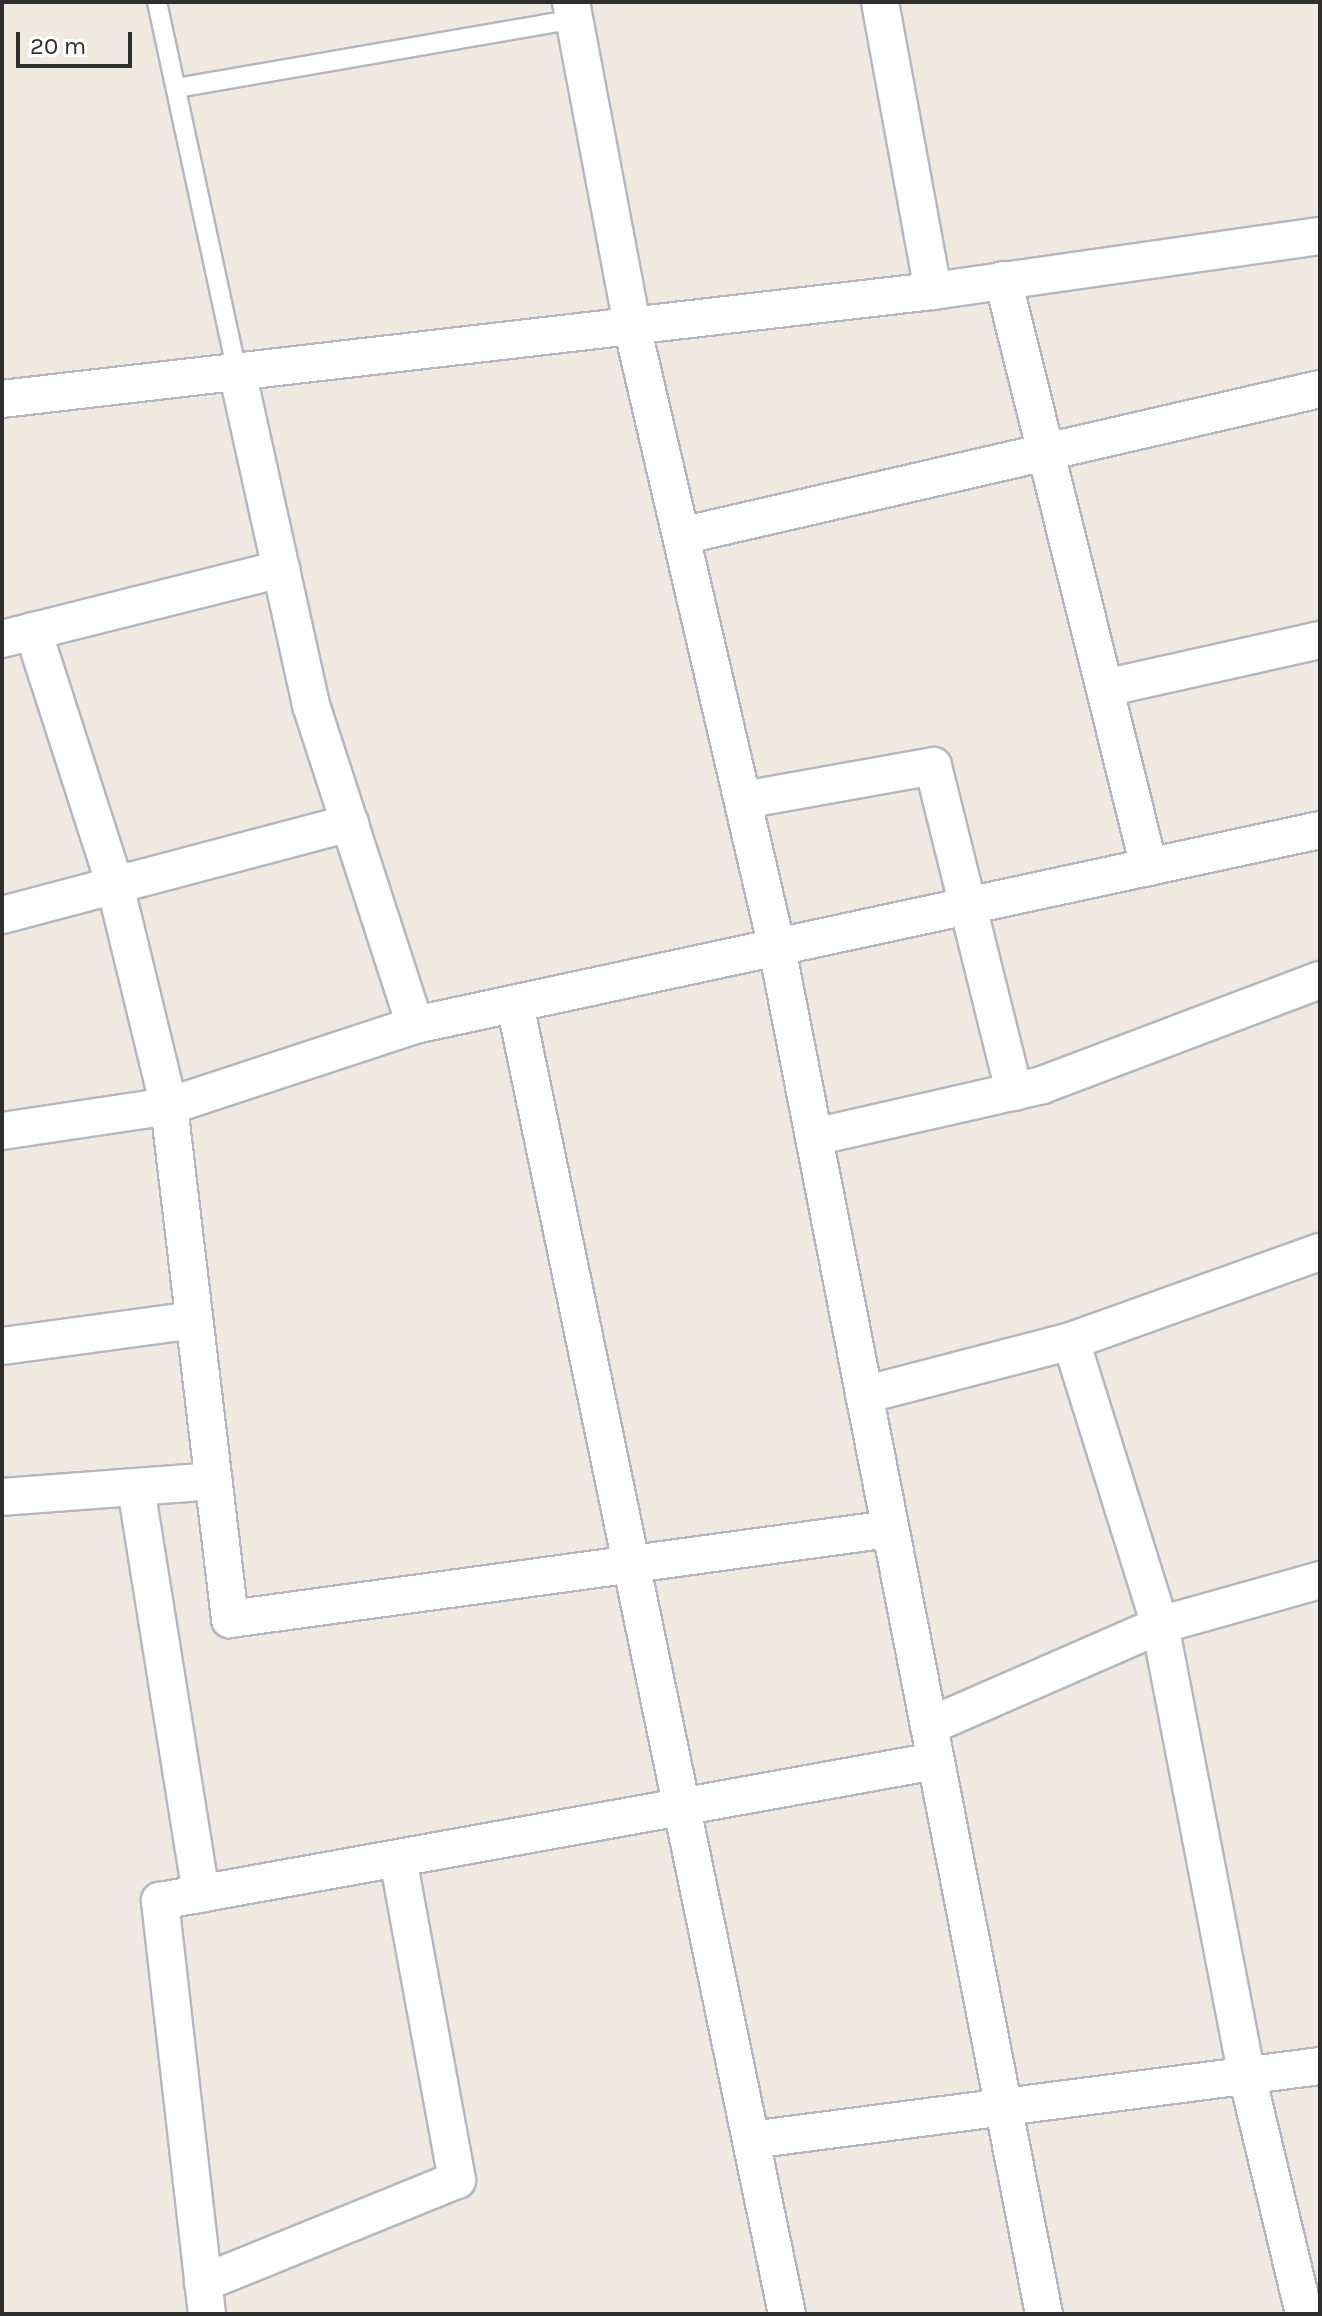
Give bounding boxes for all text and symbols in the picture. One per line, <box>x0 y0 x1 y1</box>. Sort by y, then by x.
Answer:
scale bar <box>20 16 136 66</box>
text: 20 m <box>30 32 86 60</box>

